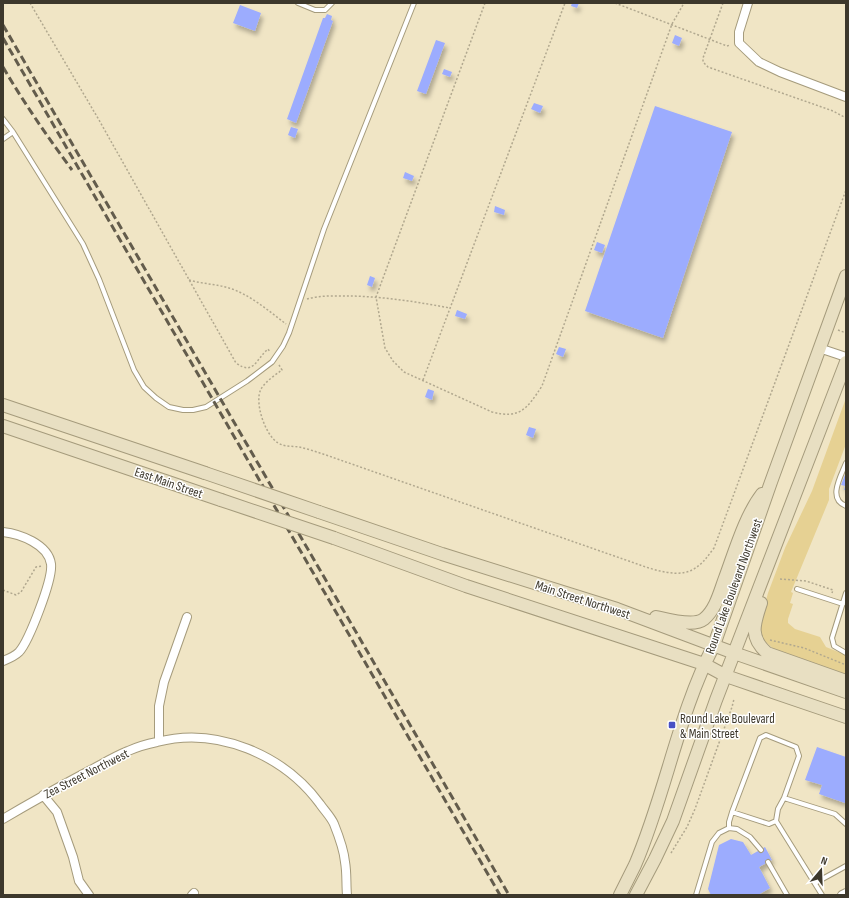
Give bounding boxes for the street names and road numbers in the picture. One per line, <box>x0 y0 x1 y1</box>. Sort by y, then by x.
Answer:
street label: East Main Street <box>132 464 205 502</box>
street label: Round Lake Boulevard Northwest <box>702 516 766 656</box>
street label: Main Street Northwest <box>533 577 632 623</box>
street label: Zea Street Northwest <box>41 746 132 802</box>

